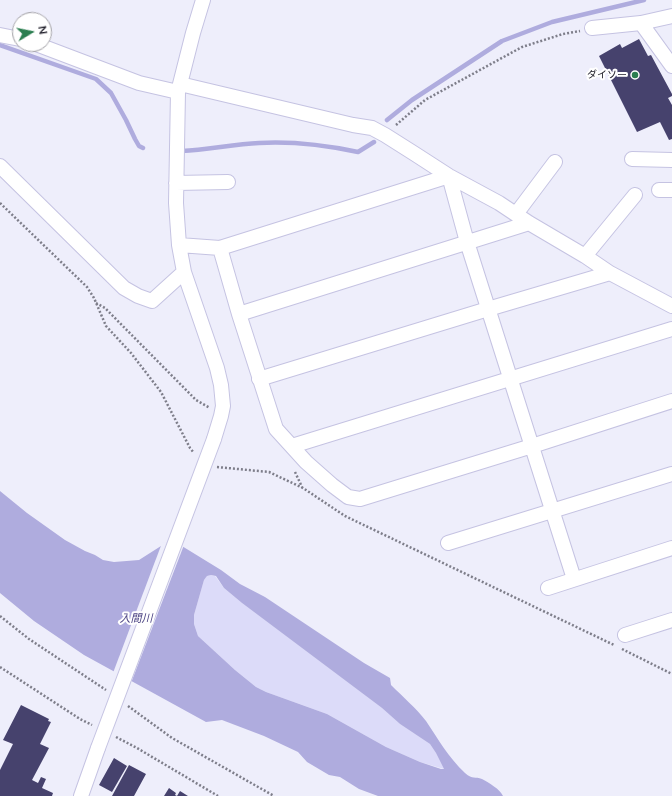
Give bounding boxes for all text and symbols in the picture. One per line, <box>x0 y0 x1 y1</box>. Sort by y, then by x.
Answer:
north arrow <box>12 12 52 52</box>
text: N <box>36 25 50 35</box>
place label: ダイソー <box>587 69 627 81</box>
marker: ダイソー <box>630 70 640 80</box>
water label: 入間川 <box>120 611 152 625</box>

